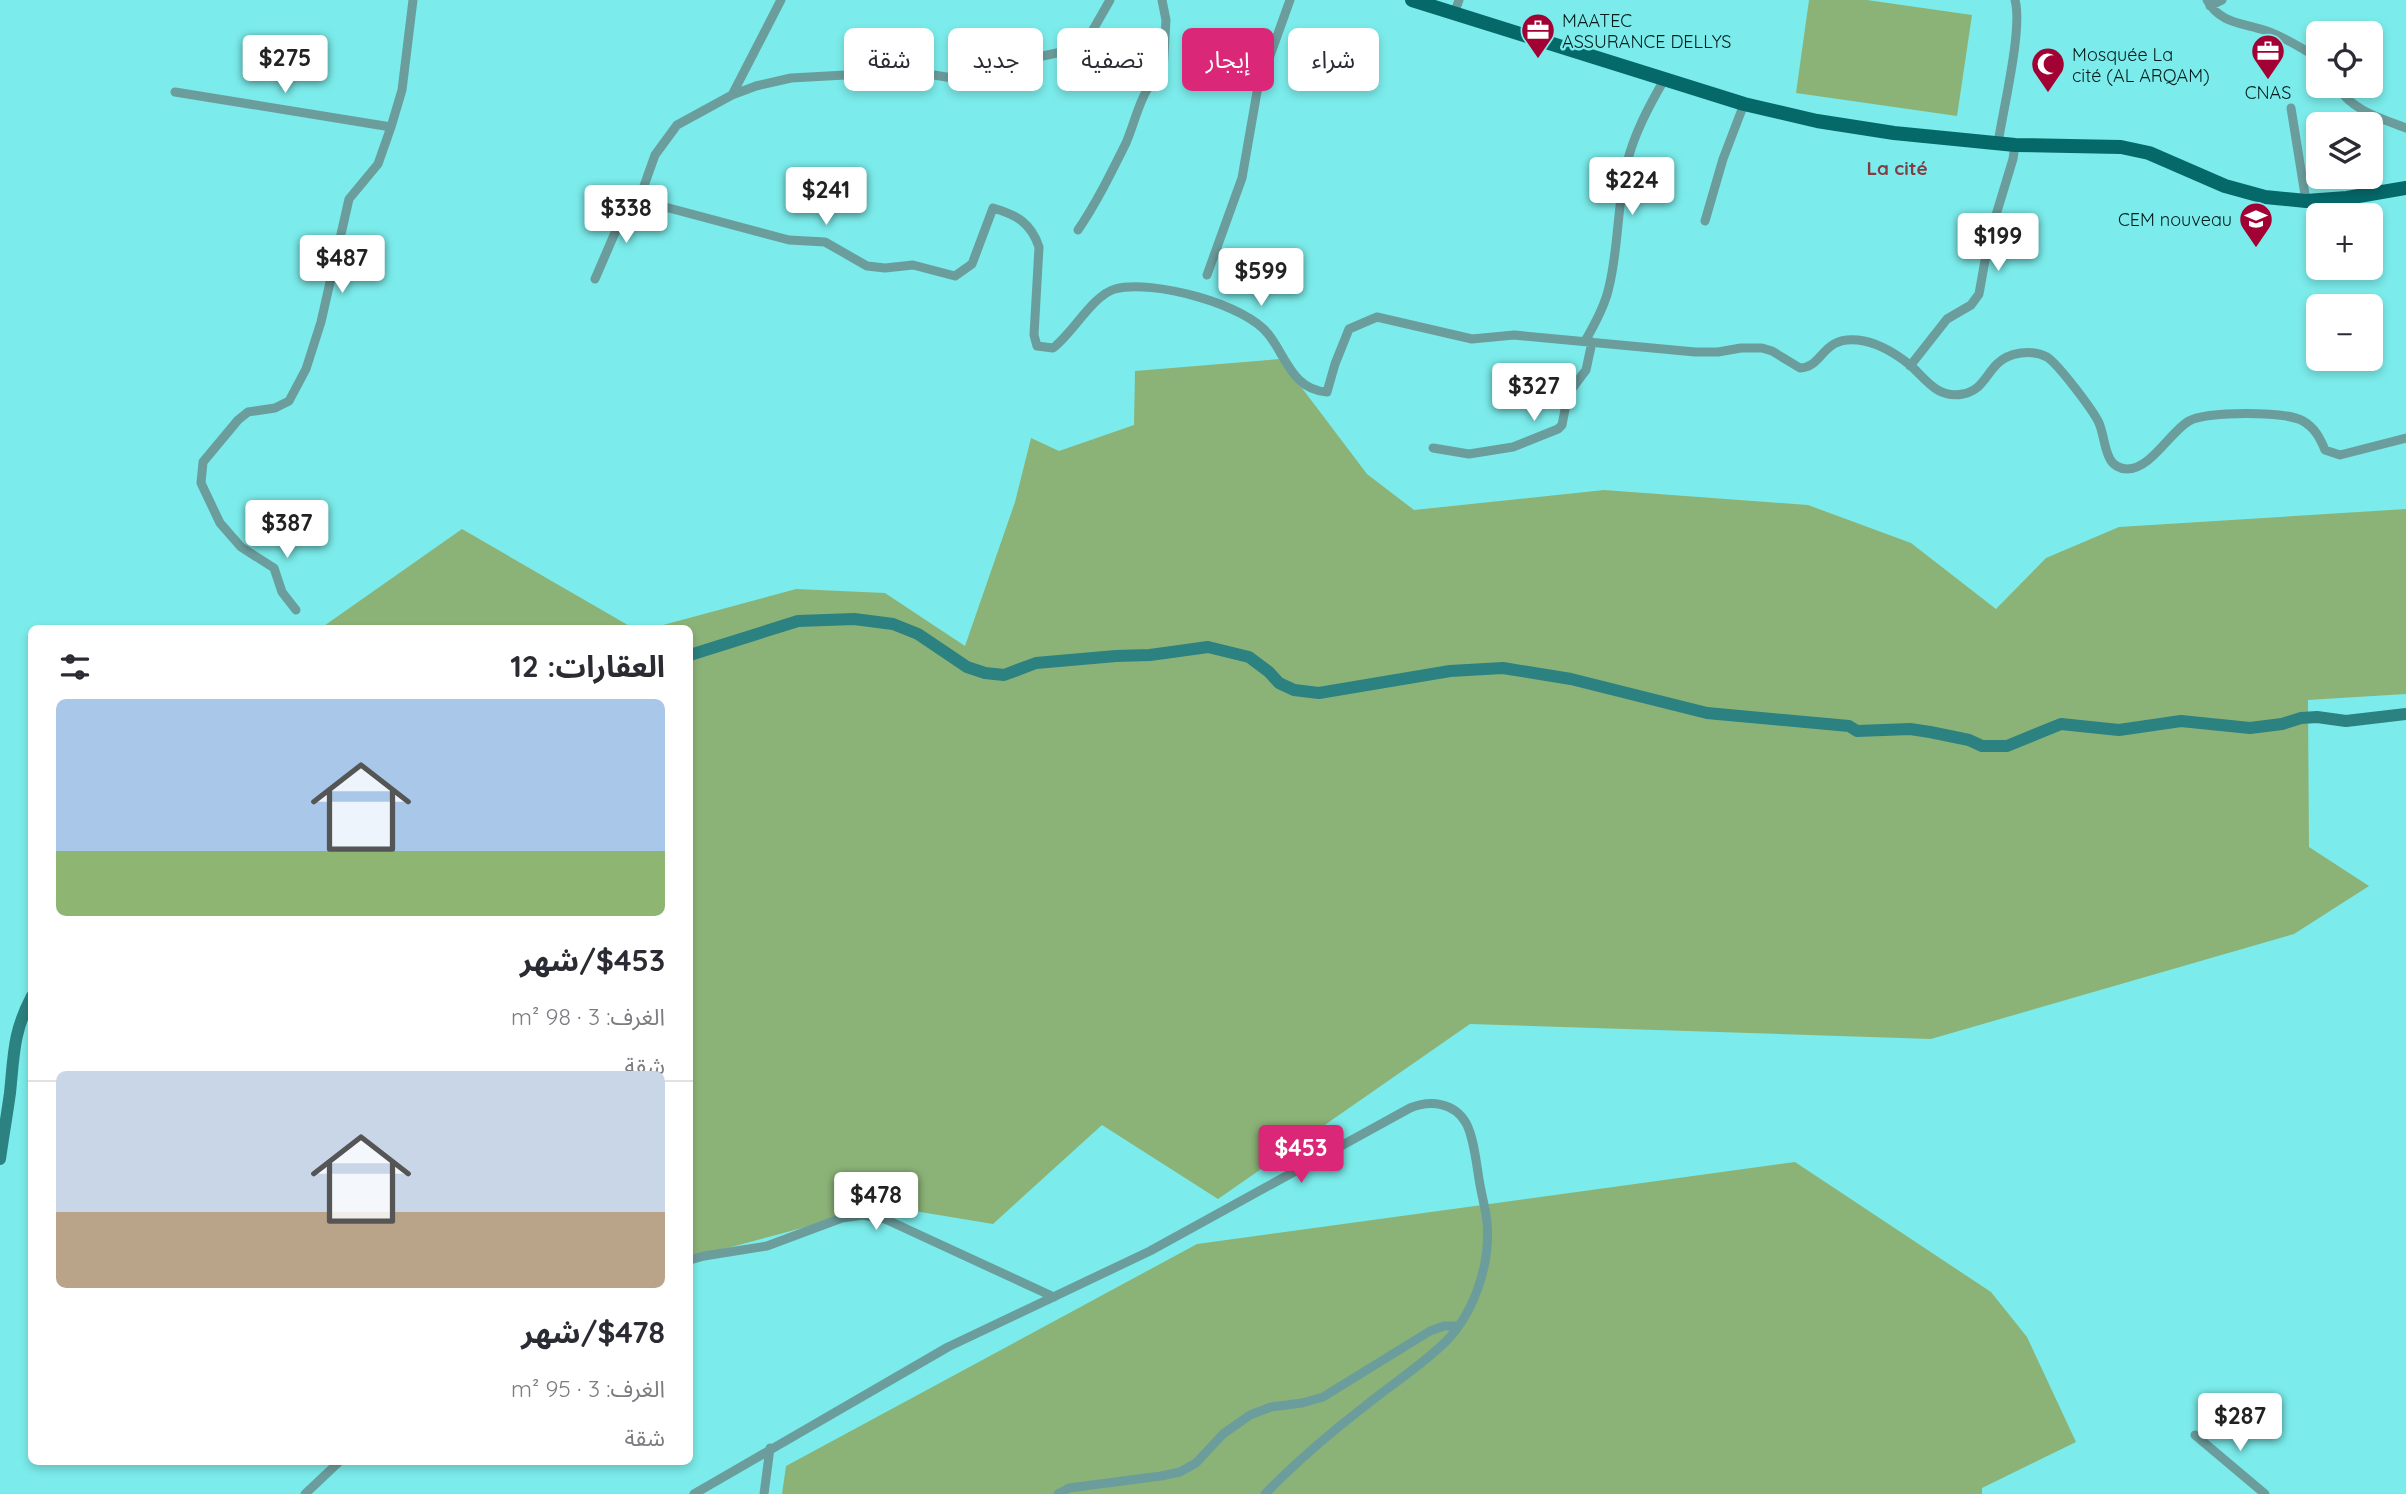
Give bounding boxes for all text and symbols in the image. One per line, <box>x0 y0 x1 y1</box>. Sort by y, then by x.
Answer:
place label: MAATEC ASSURANCE DELLYS <box>1562 9 1731 53</box>
office icon: MAATEC ASSURANCE DELLYS <box>1519 11 1557 60</box>
map controls <box>2306 21 2383 371</box>
button: locate <box>2306 21 2383 98</box>
chip: شقة <box>844 28 934 91</box>
chip: جديد <box>948 28 1043 91</box>
chip: تصفية <box>1057 28 1168 91</box>
chip: إيجار <box>1182 28 1274 91</box>
chip: شراء <box>1288 28 1379 91</box>
office icon: CNAS <box>2249 32 2287 81</box>
pin: $275 <box>244 36 326 95</box>
text: $275 <box>259 43 311 72</box>
place label: Mosquée La cité (AL ARQAM) <box>2072 43 2210 87</box>
mosque icon: Mosquée La cité (AL ARQAM) <box>2029 45 2067 94</box>
place label: CNAS <box>2245 81 2291 104</box>
button: layers <box>2306 112 2383 189</box>
district label: La cité <box>1866 156 1928 180</box>
pin: $224 <box>1591 158 1673 217</box>
text: $224 <box>1605 165 1659 194</box>
pin: $241 <box>785 168 867 227</box>
text: $241 <box>802 175 850 204</box>
pin: $338 <box>585 186 667 245</box>
text: $338 <box>600 193 652 222</box>
school or university icon: CEM nouveau <box>2237 200 2275 249</box>
button: + <box>2306 203 2383 280</box>
place label: CEM nouveau <box>2118 208 2232 231</box>
pin: $199 <box>1957 214 2039 273</box>
text: $199 <box>1974 221 2022 250</box>
pin: $487 <box>301 236 383 295</box>
text: $487 <box>316 243 368 272</box>
pin: $599 <box>1220 248 1302 308</box>
text: $599 <box>1234 256 1288 285</box>
button: − <box>2306 294 2383 371</box>
pin: $327 <box>1493 364 1575 423</box>
text: $327 <box>1508 371 1560 400</box>
pin: $387 <box>246 500 328 560</box>
text: $387 <box>261 508 313 537</box>
text: العقارات: 12 <box>510 647 665 685</box>
icon: filters <box>56 648 94 686</box>
icon: home <box>298 744 424 870</box>
text: $453/شهر <box>520 941 665 979</box>
text: الغرف: 3 · 98 m² <box>511 1002 665 1031</box>
text: شقة <box>624 1051 665 1080</box>
icon: home <box>298 1116 424 1242</box>
pin: $453 <box>1260 1126 1342 1185</box>
text: $453 <box>1275 1133 1327 1162</box>
pin: $478 <box>835 1172 917 1232</box>
text: $478 <box>850 1180 902 1209</box>
text: $478/شهر <box>521 1313 665 1351</box>
text: الغرف: 3 · 95 m² <box>511 1374 665 1403</box>
pin: $287 <box>2199 1394 2281 1453</box>
text: $287 <box>2214 1401 2266 1430</box>
text: شقة <box>624 1423 665 1452</box>

